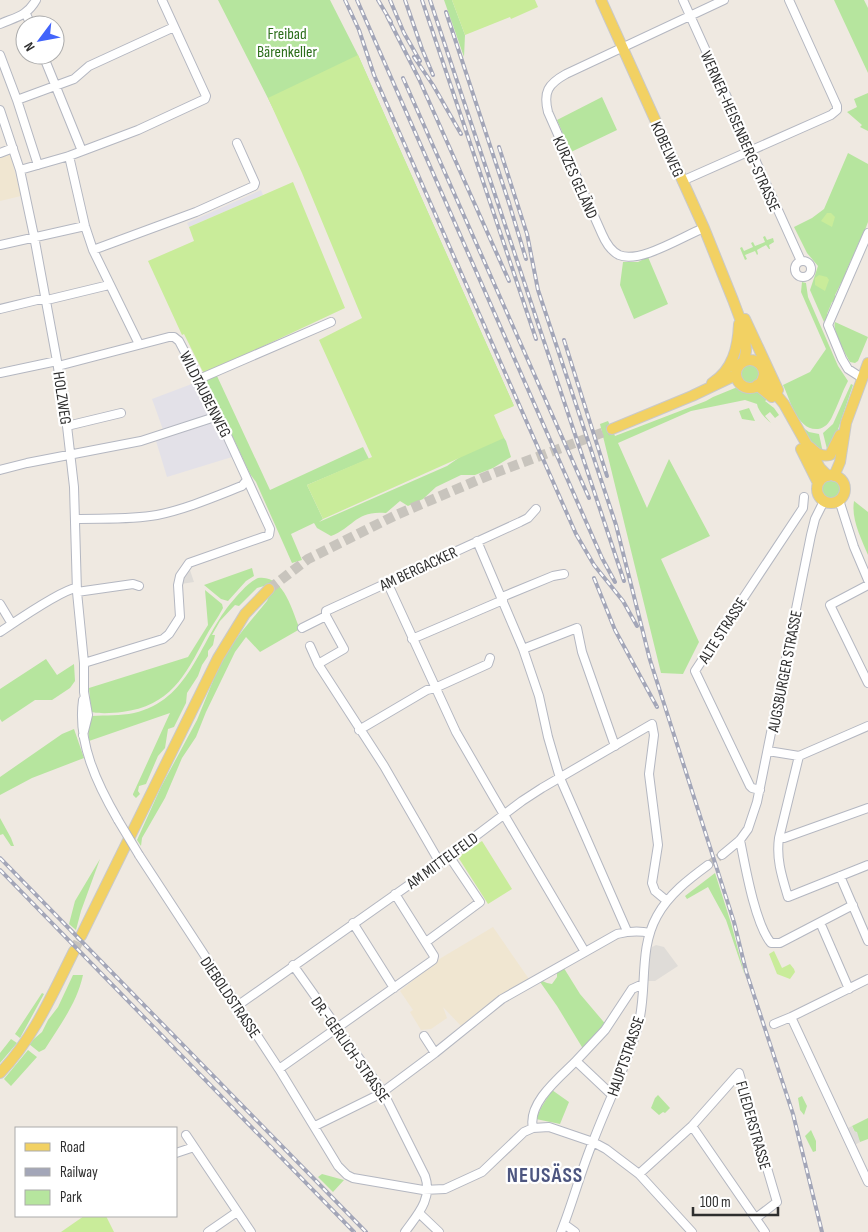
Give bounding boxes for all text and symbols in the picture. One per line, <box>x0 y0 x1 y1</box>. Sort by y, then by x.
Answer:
north arrow <box>15 15 65 65</box>
park label: Freibad Bärenkeller <box>257 25 318 62</box>
text: N <box>20 39 39 54</box>
street label: WERNER-HEISENBERG-STRASSE <box>696 48 784 215</box>
street label: KOBELWEG <box>646 119 687 180</box>
street label: KURZES GELÄND <box>548 133 601 222</box>
street label: WILDTAUBENWEG <box>175 348 235 441</box>
street label: HOLZWEG <box>48 370 75 426</box>
street label: AM BERGACKER <box>376 543 461 596</box>
street label: ALTE STRASSE <box>694 594 752 668</box>
street label: AUGSBURGER STRASSE <box>764 609 807 735</box>
street label: AM MITTELFELD <box>403 829 483 894</box>
street label: DIEBOLDSTRASSE <box>196 954 264 1042</box>
street label: DR.-GERLICH-STRASSE <box>306 993 393 1106</box>
street label: HAUPTSTRASSE <box>604 1014 649 1099</box>
street label: FLIEDERSTRASSE <box>731 1079 774 1172</box>
legend <box>15 1127 178 1217</box>
text: Road <box>60 1138 85 1157</box>
text: Railway <box>60 1163 98 1182</box>
district label: NEUSÄSS <box>507 1163 583 1188</box>
scale bar <box>693 1184 778 1216</box>
text: Park <box>60 1188 82 1207</box>
text: 100 m <box>700 1193 731 1212</box>

